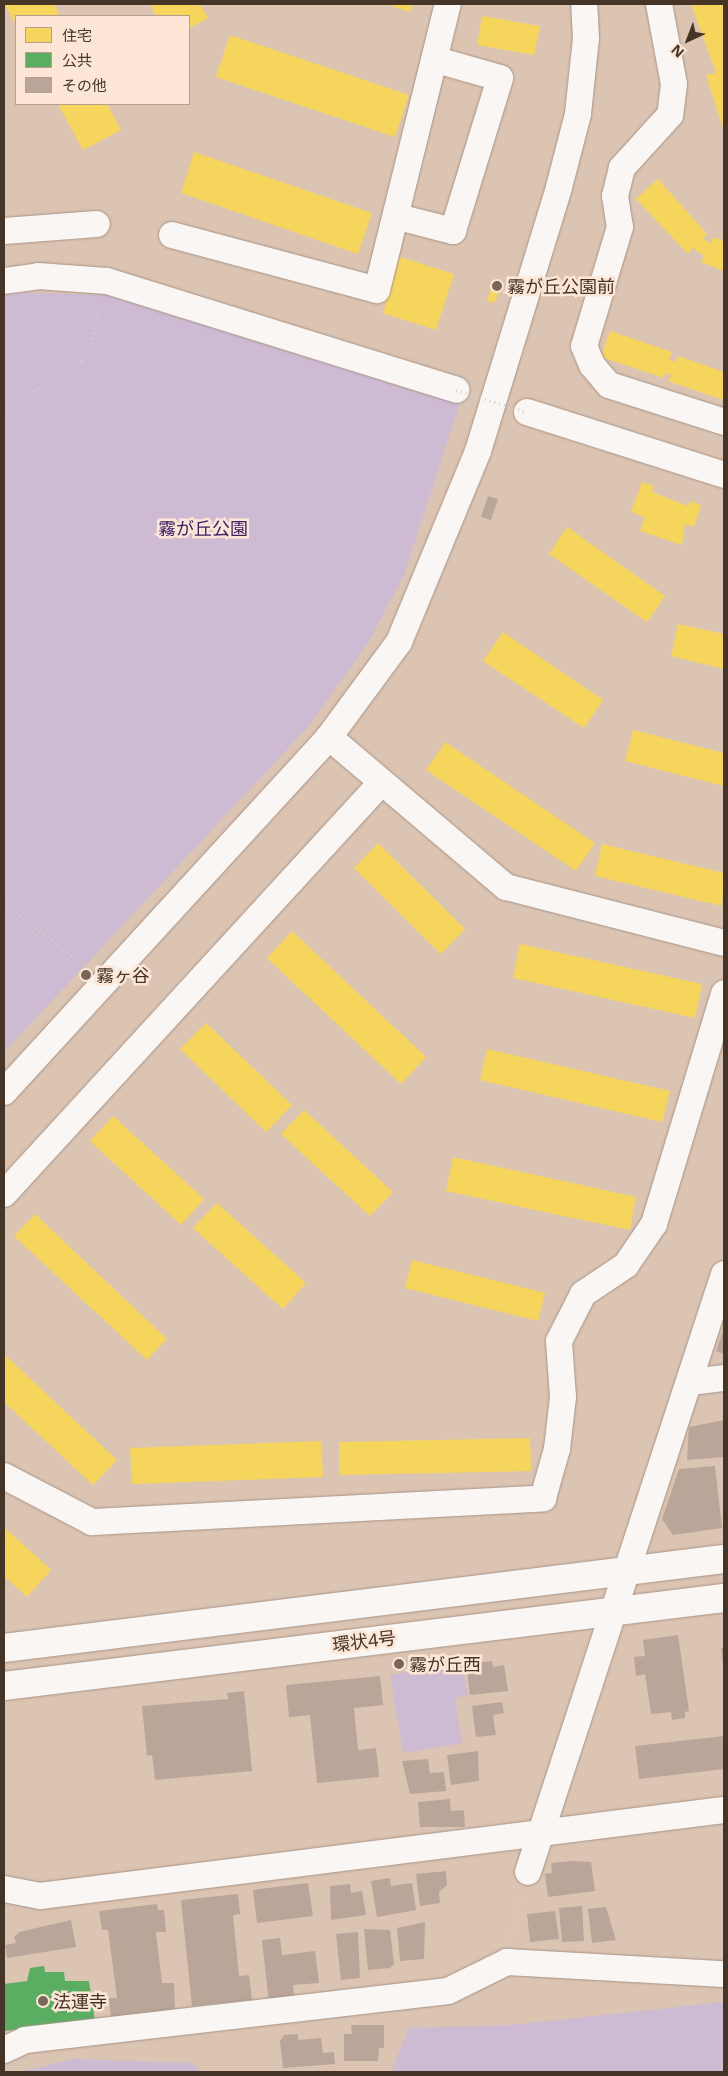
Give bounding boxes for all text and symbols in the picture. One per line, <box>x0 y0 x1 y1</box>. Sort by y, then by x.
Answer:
legend <box>15 15 190 105</box>
north arrow <box>663 15 713 65</box>
text: 住宅 <box>62 25 92 45</box>
text: N <box>667 41 688 62</box>
text: 公共 <box>62 50 92 70</box>
text: その他 <box>62 75 107 95</box>
place label: 霧が丘公園前 <box>507 275 615 297</box>
marker: 霧が丘公園前 <box>491 280 503 292</box>
park label: 霧が丘公園 <box>158 517 248 539</box>
place label: 霧ヶ谷 <box>96 964 150 986</box>
marker: 霧ヶ谷 <box>80 969 92 981</box>
street label: 環状4号 <box>331 1626 397 1656</box>
place label: 霧が丘西 <box>409 1653 481 1675</box>
marker: 霧が丘西 <box>393 1658 405 1670</box>
place label: 法運寺 <box>53 1990 107 2012</box>
marker: 法運寺 <box>37 1995 49 2007</box>

